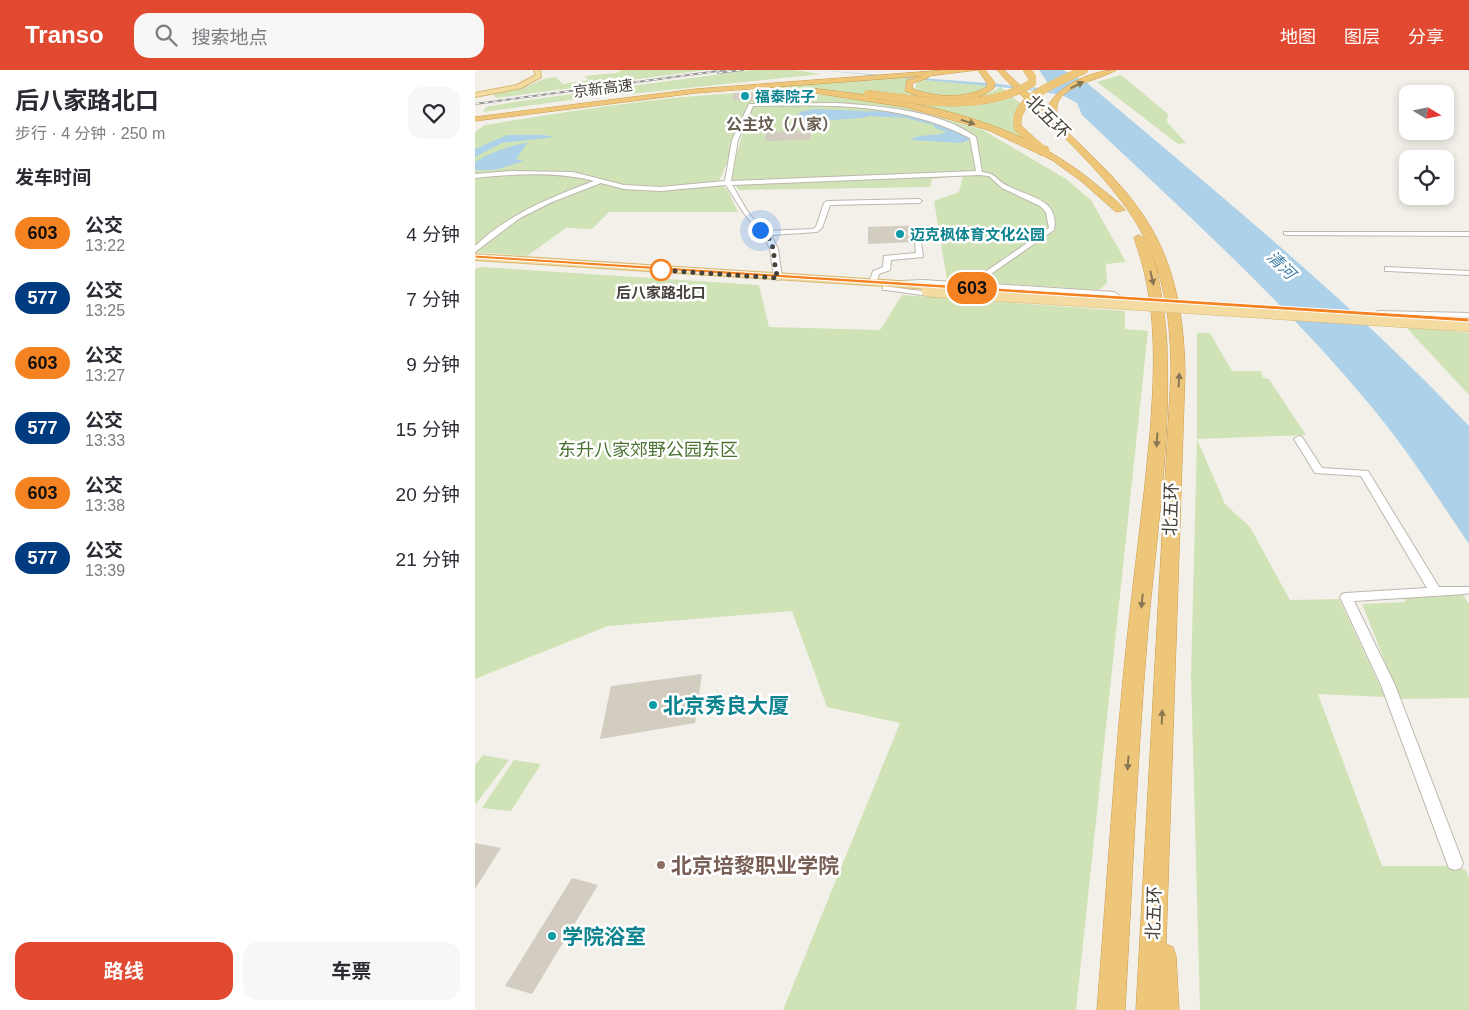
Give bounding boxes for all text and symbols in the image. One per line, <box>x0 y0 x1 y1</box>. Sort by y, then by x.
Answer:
search box <box>134 13 484 58</box>
text: Transo <box>25 21 104 48</box>
icon: search <box>152 21 180 49</box>
text: 搜索地点 <box>192 27 268 48</box>
text: 地图 <box>1280 27 1316 47</box>
text: 图层 <box>1344 27 1380 47</box>
text: 分享 <box>1408 27 1444 47</box>
street label: 京新高速 <box>572 76 634 100</box>
one-way arrow <box>1070 81 1084 89</box>
north arrow <box>1399 85 1454 140</box>
map controls <box>1399 85 1454 205</box>
text: 后八家路北口 <box>15 87 159 114</box>
button: heart <box>408 87 460 139</box>
place label: 福泰院子 <box>755 88 815 105</box>
marker: 福泰院子 <box>739 90 751 102</box>
street label: 北五环 <box>1022 91 1074 143</box>
district label: 公主坟（八家） <box>726 115 838 133</box>
one-way arrow <box>961 118 976 126</box>
text: 步行 · 4 分钟 · 250 m <box>15 125 165 142</box>
button: locate <box>1399 150 1454 205</box>
text: 发车时间 <box>15 167 91 188</box>
text: 公交 <box>85 215 123 236</box>
your location <box>748 218 773 243</box>
text: 603 <box>27 223 58 243</box>
text: 4 分钟 <box>406 224 460 245</box>
place label: 迈克枫体育文化公园 <box>910 226 1045 243</box>
marker: 迈克枫体育文化公园 <box>894 228 906 240</box>
text: 13:22 <box>85 237 125 254</box>
water label: 清河 <box>1264 248 1301 284</box>
marker: 后八家路北口 <box>650 259 672 281</box>
one-way arrow <box>1148 271 1156 286</box>
line badge: 603 <box>943 272 1001 304</box>
text: 603 <box>957 278 987 298</box>
text: 公交 <box>85 280 123 301</box>
place label: 后八家路北口 <box>616 284 706 301</box>
text: 577 <box>27 288 58 308</box>
text: 7 分钟 <box>406 289 460 310</box>
text: 13:25 <box>85 302 125 319</box>
text: 公交 <box>85 345 123 366</box>
text: 603 <box>27 353 58 373</box>
text: 9 分钟 <box>406 354 460 375</box>
text: 13:27 <box>85 367 125 384</box>
one-way arrow <box>1175 371 1183 387</box>
text: 公交 <box>85 410 123 431</box>
text: 577 <box>27 418 58 438</box>
text: 15 分钟 <box>396 419 460 440</box>
text: 13:33 <box>85 432 125 449</box>
one-way arrow <box>1153 432 1161 448</box>
park label: 东升八家郊野公园东区 <box>558 440 738 460</box>
text: 公交 <box>85 475 123 496</box>
street label: 北五环 <box>1160 482 1182 536</box>
text: 603 <box>27 483 58 503</box>
text: 20 分钟 <box>396 484 460 505</box>
text: 13:38 <box>85 497 125 514</box>
text: 公交 <box>85 540 123 561</box>
text: 577 <box>27 548 58 568</box>
text: 21 分钟 <box>396 549 460 570</box>
text: 13:39 <box>85 562 125 579</box>
one-way arrow <box>1138 594 1146 610</box>
place label: 北京秀良大厦 <box>663 694 789 717</box>
marker: 北京秀良大厦 <box>647 699 659 711</box>
one-way arrow <box>1159 708 1167 724</box>
one-way arrow <box>1124 756 1132 772</box>
place label: 北京培黎职业学院 <box>671 854 839 877</box>
marker: 北京培黎职业学院 <box>655 859 667 871</box>
street label: 北五环 <box>1143 886 1165 940</box>
place label: 学院浴室 <box>562 925 646 948</box>
marker: 学院浴室 <box>546 930 558 942</box>
button: 路线 <box>15 942 233 1000</box>
button: 车票 <box>243 942 460 1000</box>

